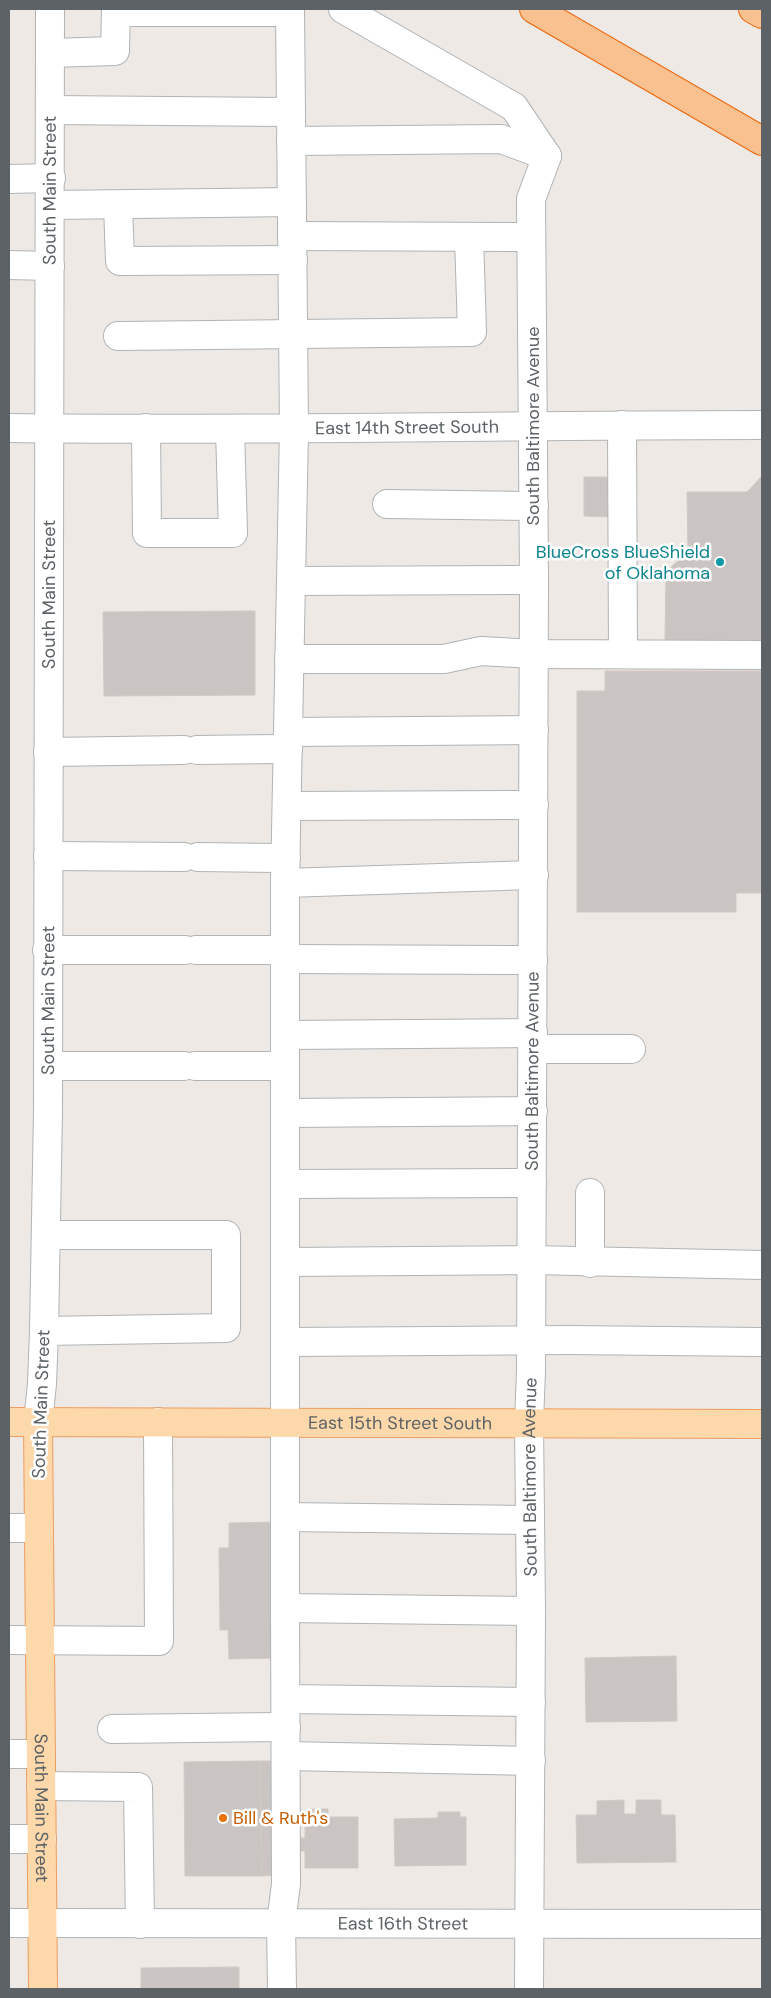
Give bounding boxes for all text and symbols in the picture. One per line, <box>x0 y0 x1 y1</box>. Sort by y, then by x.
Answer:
street label: South Main Street <box>38 116 62 265</box>
street label: South Baltimore Avenue <box>521 327 545 525</box>
street label: East 14th Street South <box>315 415 499 440</box>
street label: South Main Street <box>37 520 61 669</box>
place label: BlueCross BlueShield of Oklahoma <box>536 540 710 585</box>
marker: BlueCross BlueShield of Oklahoma <box>714 556 726 568</box>
street label: South Main Street <box>36 926 60 1075</box>
street label: South Baltimore Avenue <box>520 971 545 1171</box>
street label: South Main Street <box>26 1329 56 1479</box>
street label: South Baltimore Avenue <box>517 1377 543 1577</box>
street label: East 15th Street South <box>308 1411 492 1435</box>
street label: South Main Street <box>29 1733 54 1883</box>
place label: Bill & Ruth's <box>233 1806 328 1830</box>
marker: Bill & Ruth's <box>217 1812 229 1824</box>
street label: East 16th Street <box>338 1911 468 1936</box>

